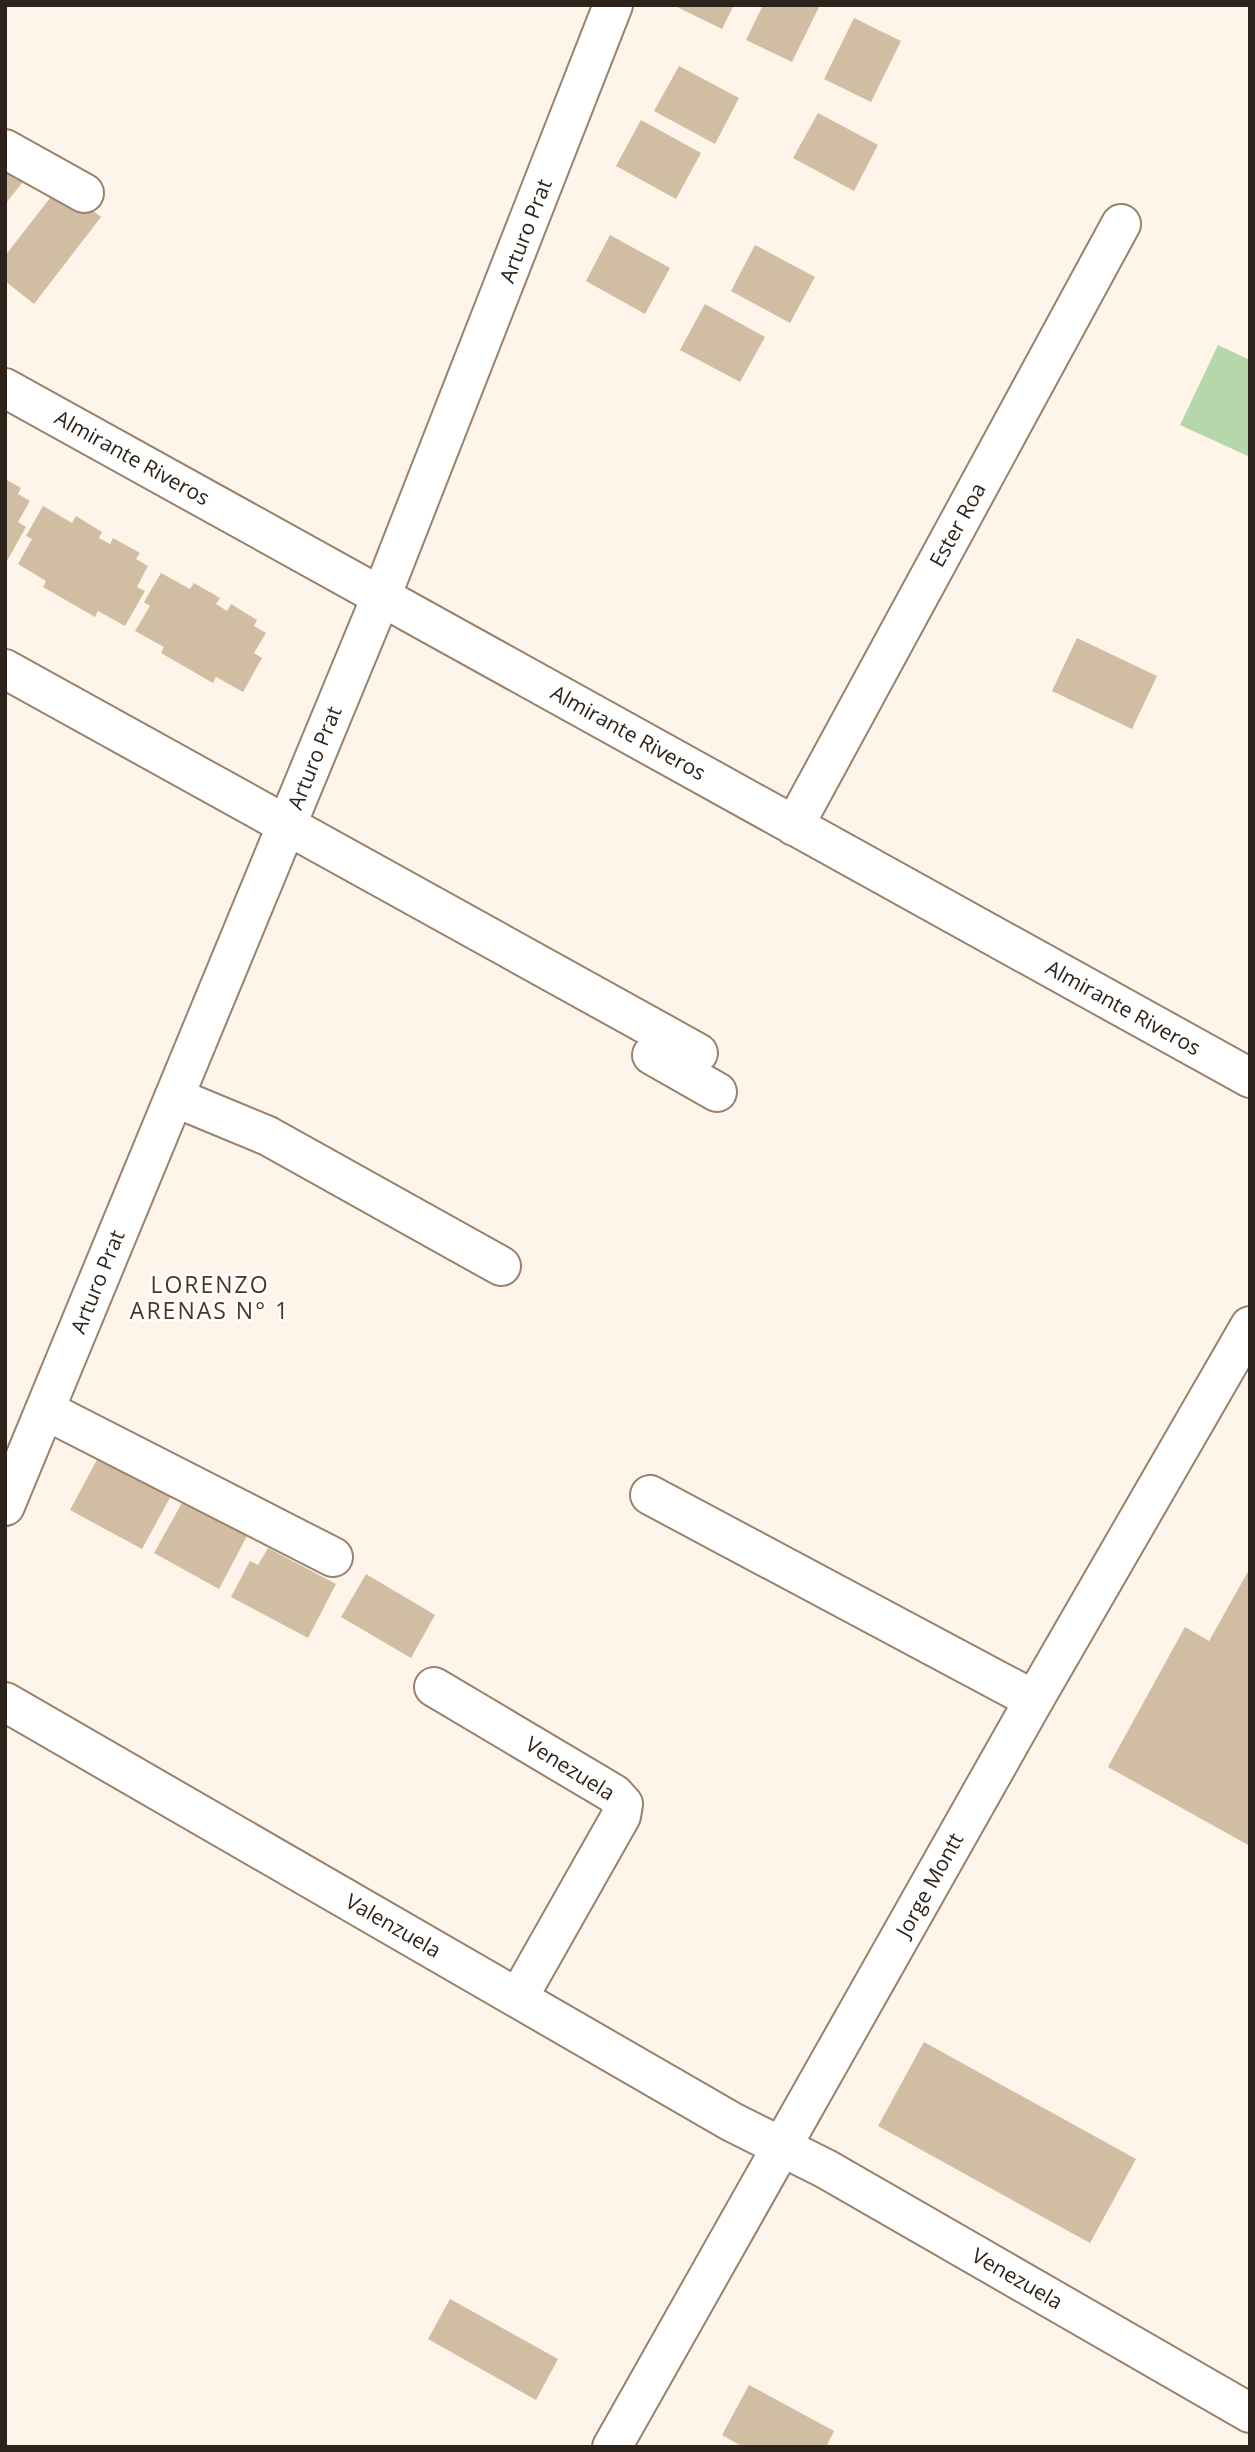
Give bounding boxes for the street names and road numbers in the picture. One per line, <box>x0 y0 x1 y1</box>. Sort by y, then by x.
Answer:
street label: Arturo Prat <box>492 175 558 287</box>
street label: Almirante Riveros <box>50 403 215 511</box>
street label: Ester Roa <box>923 477 992 572</box>
street label: Almirante Riveros <box>546 678 711 786</box>
street label: Arturo Prat <box>281 702 348 814</box>
street label: Almirante Riveros <box>1041 953 1206 1061</box>
street label: Arturo Prat <box>64 1226 131 1338</box>
street label: Venezuela <box>521 1730 621 1807</box>
street label: Jorge Montt <box>888 1827 969 1943</box>
street label: Valenzuela <box>341 1887 446 1964</box>
street label: Venezuela <box>967 2241 1068 2315</box>

